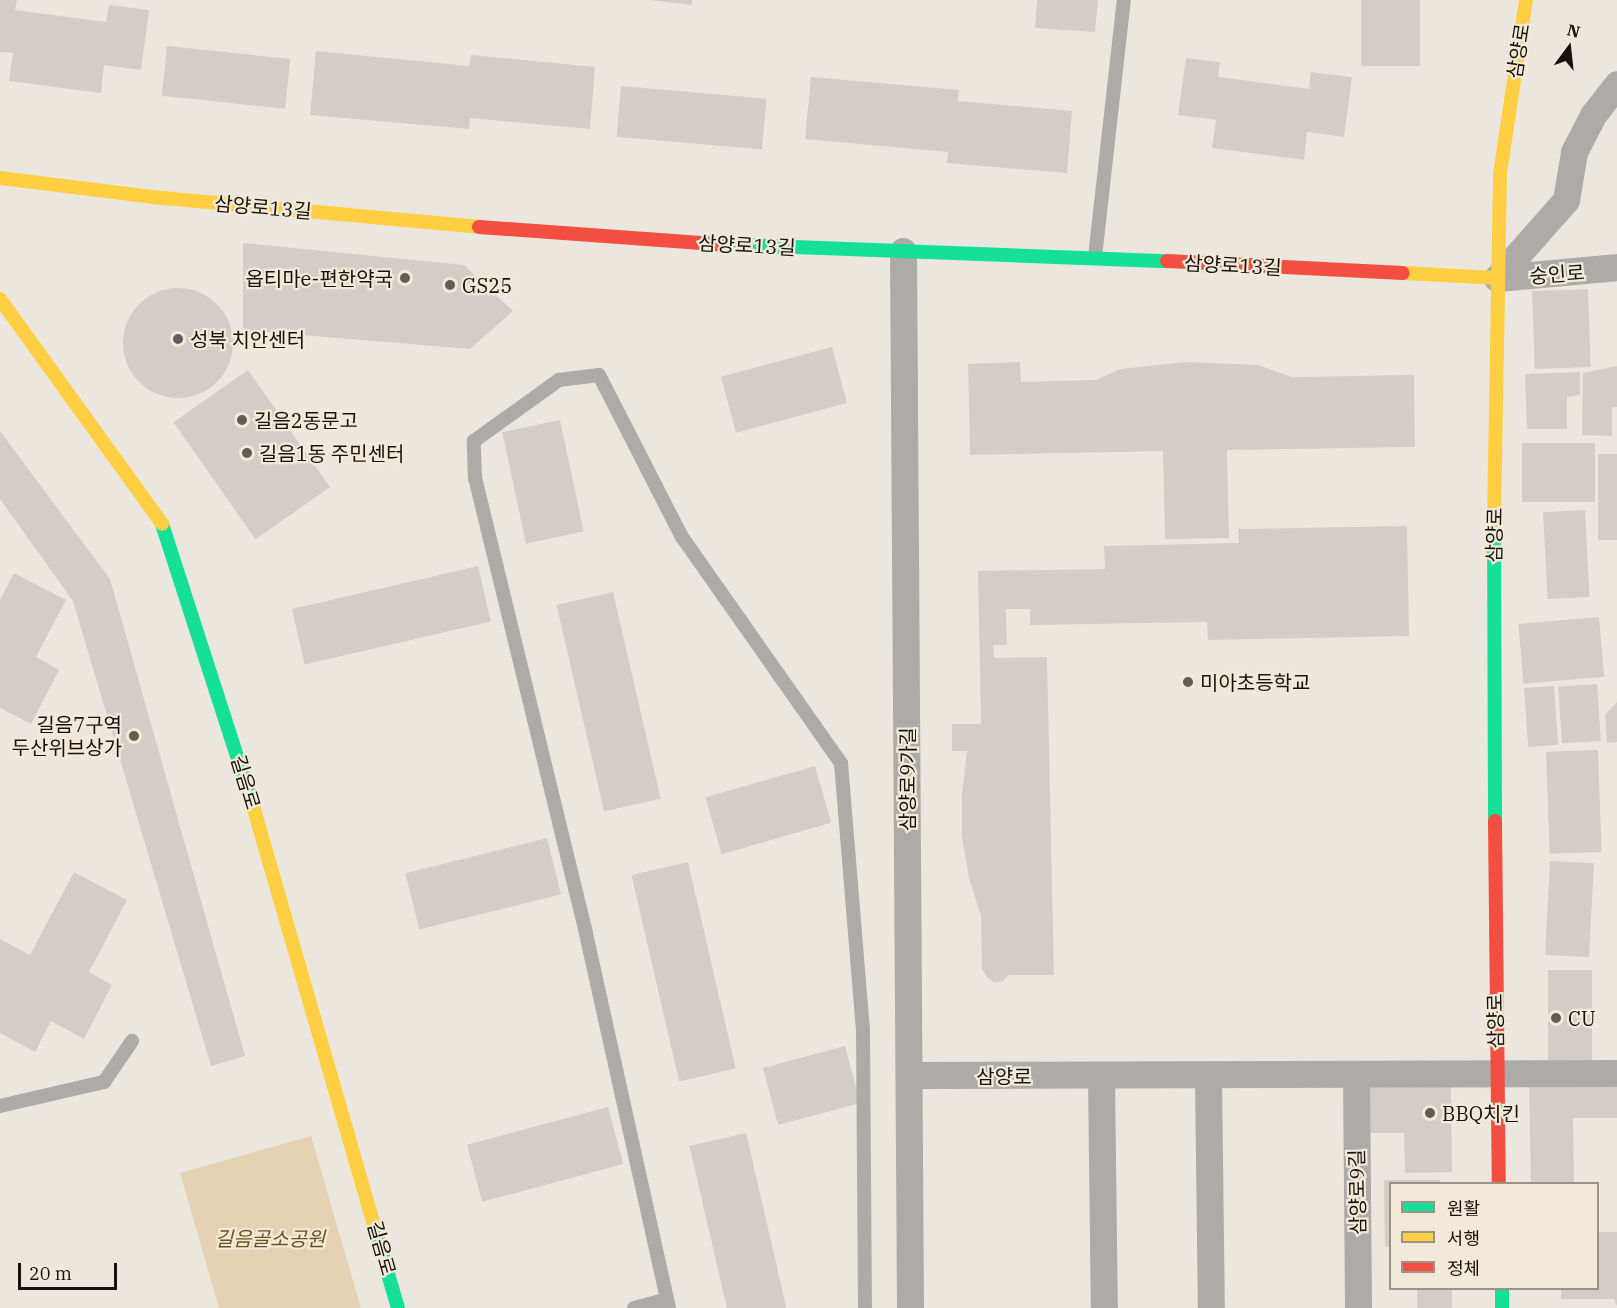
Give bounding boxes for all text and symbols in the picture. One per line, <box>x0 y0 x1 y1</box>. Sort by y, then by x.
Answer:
north arrow <box>1539 18 1599 78</box>
text: N <box>1565 19 1582 42</box>
street label: 삼양로 <box>1502 22 1534 80</box>
street label: 삼양로13길 <box>213 191 313 223</box>
street label: 삼양로13길 <box>698 230 796 260</box>
street label: 삼양로13길 <box>1184 250 1282 280</box>
street label: 숭인로 <box>1529 260 1585 288</box>
place label: 옵티마e-편한약국 <box>245 266 393 290</box>
marker: 옵티마e-편한약국 <box>398 271 412 285</box>
place label: GS25 <box>462 273 512 297</box>
marker: GS25 <box>443 278 457 292</box>
place label: 성북 치안센터 <box>190 327 305 351</box>
marker: 성북 치안센터 <box>171 332 185 346</box>
place label: 길음2동문고 <box>254 408 358 432</box>
marker: 길음2동문고 <box>235 413 249 427</box>
place label: 길음1동 주민센터 <box>259 441 404 465</box>
marker: 길음1동 주민센터 <box>240 446 254 460</box>
street label: 삼양로 <box>1482 507 1506 563</box>
place label: 미아초등학교 <box>1200 670 1310 694</box>
marker: 미아초등학교 <box>1181 675 1195 689</box>
place label: 길음7구역 두산위브상가 <box>12 712 122 759</box>
street label: 삼양로9가길 <box>895 727 919 831</box>
marker: 길음7구역 두산위브상가 <box>127 729 141 743</box>
street label: 길음로 <box>226 752 266 812</box>
street label: 삼양로 <box>1483 993 1507 1049</box>
place label: CU <box>1568 1006 1596 1030</box>
marker: CU <box>1549 1011 1563 1025</box>
street label: 삼양로 <box>976 1064 1032 1088</box>
place label: BBQ치킨 <box>1442 1101 1520 1125</box>
marker: BBQ치킨 <box>1423 1106 1437 1120</box>
street label: 삼양로9길 <box>1344 1149 1370 1235</box>
legend <box>1389 1182 1599 1290</box>
text: 원활 <box>1447 1197 1480 1220</box>
street label: 길음로 <box>363 1218 401 1278</box>
park label: 길음골소공원 <box>215 1226 325 1250</box>
text: 서행 <box>1447 1227 1480 1250</box>
scale bar <box>21 1251 120 1289</box>
text: 정체 <box>1447 1257 1480 1280</box>
text: 20 m <box>29 1262 72 1285</box>

